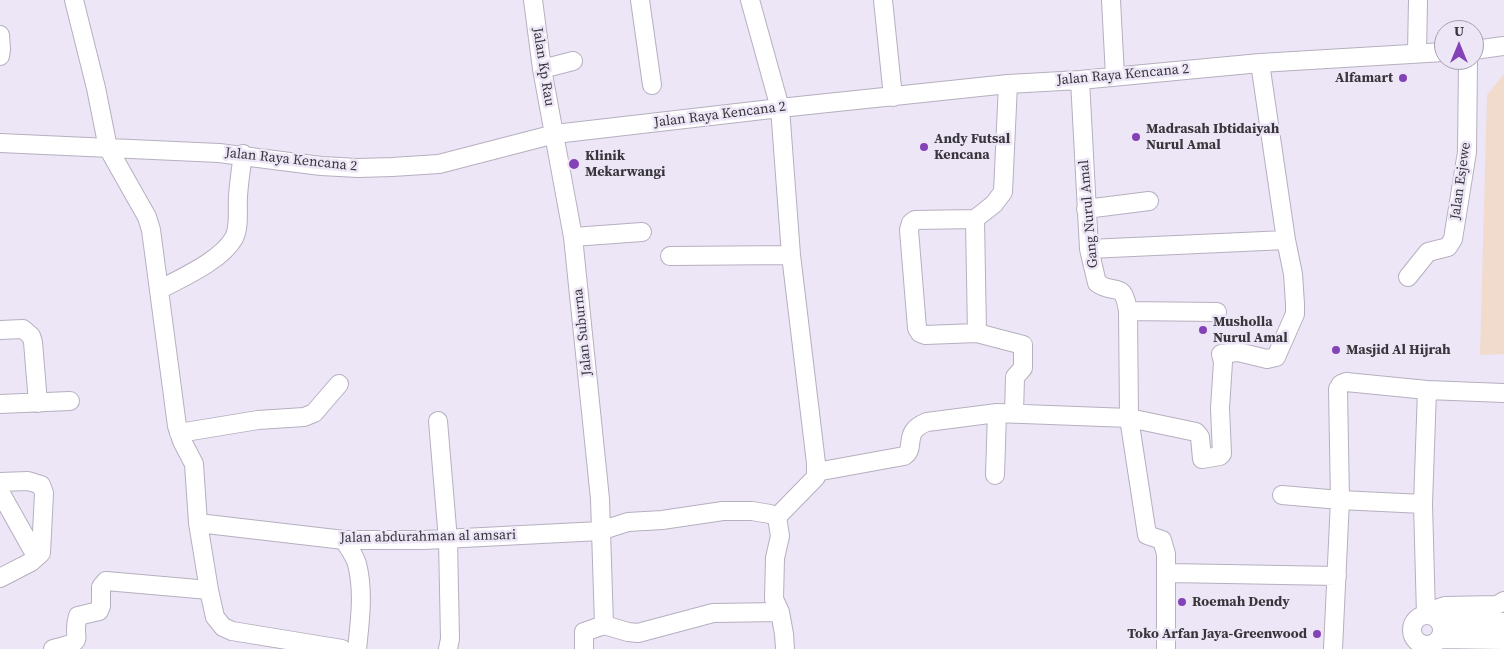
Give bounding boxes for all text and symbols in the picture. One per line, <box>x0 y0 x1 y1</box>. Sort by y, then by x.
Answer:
north arrow <box>1434 20 1484 70</box>
text: U <box>1454 21 1464 41</box>
street label: Jalan Kp Rau <box>528 26 558 108</box>
street label: Jalan Raya Kencana 2 <box>1056 61 1190 89</box>
place label: Alfamart <box>1335 70 1393 86</box>
marker: Alfamart <box>1397 72 1409 84</box>
street label: Jalan Raya Kencana 2 <box>653 99 787 131</box>
place label: Madrasah Ibtidaiyah Nurul Amal <box>1146 121 1279 154</box>
place label: Andy Futsal Kencana <box>934 131 1010 164</box>
marker: Madrasah Ibtidaiyah Nurul Amal <box>1130 131 1142 143</box>
marker: Andy Futsal Kencana <box>918 141 930 153</box>
street label: Jalan Esjewe <box>1447 141 1475 221</box>
street label: Jalan Raya Kencana 2 <box>224 145 358 175</box>
place label: Klinik Mekarwangi <box>585 148 665 180</box>
marker: Klinik Mekarwangi <box>567 157 581 171</box>
street label: Gang Nurul Amal <box>1076 159 1102 269</box>
street label: Jalan Suburna <box>570 288 596 376</box>
place label: Musholla Nurul Amal <box>1213 314 1288 347</box>
marker: Musholla Nurul Amal <box>1197 324 1209 336</box>
place label: Masjid Al Hijrah <box>1346 342 1451 358</box>
marker: Masjid Al Hijrah <box>1330 344 1342 356</box>
street label: Jalan abdurahman al amsari <box>340 527 516 547</box>
place label: Roemah Dendy <box>1192 594 1290 610</box>
marker: Roemah Dendy <box>1176 596 1188 608</box>
place label: Toko Arfan Jaya-Greenwood <box>1127 626 1307 642</box>
marker: Toko Arfan Jaya-Greenwood <box>1311 628 1323 640</box>

